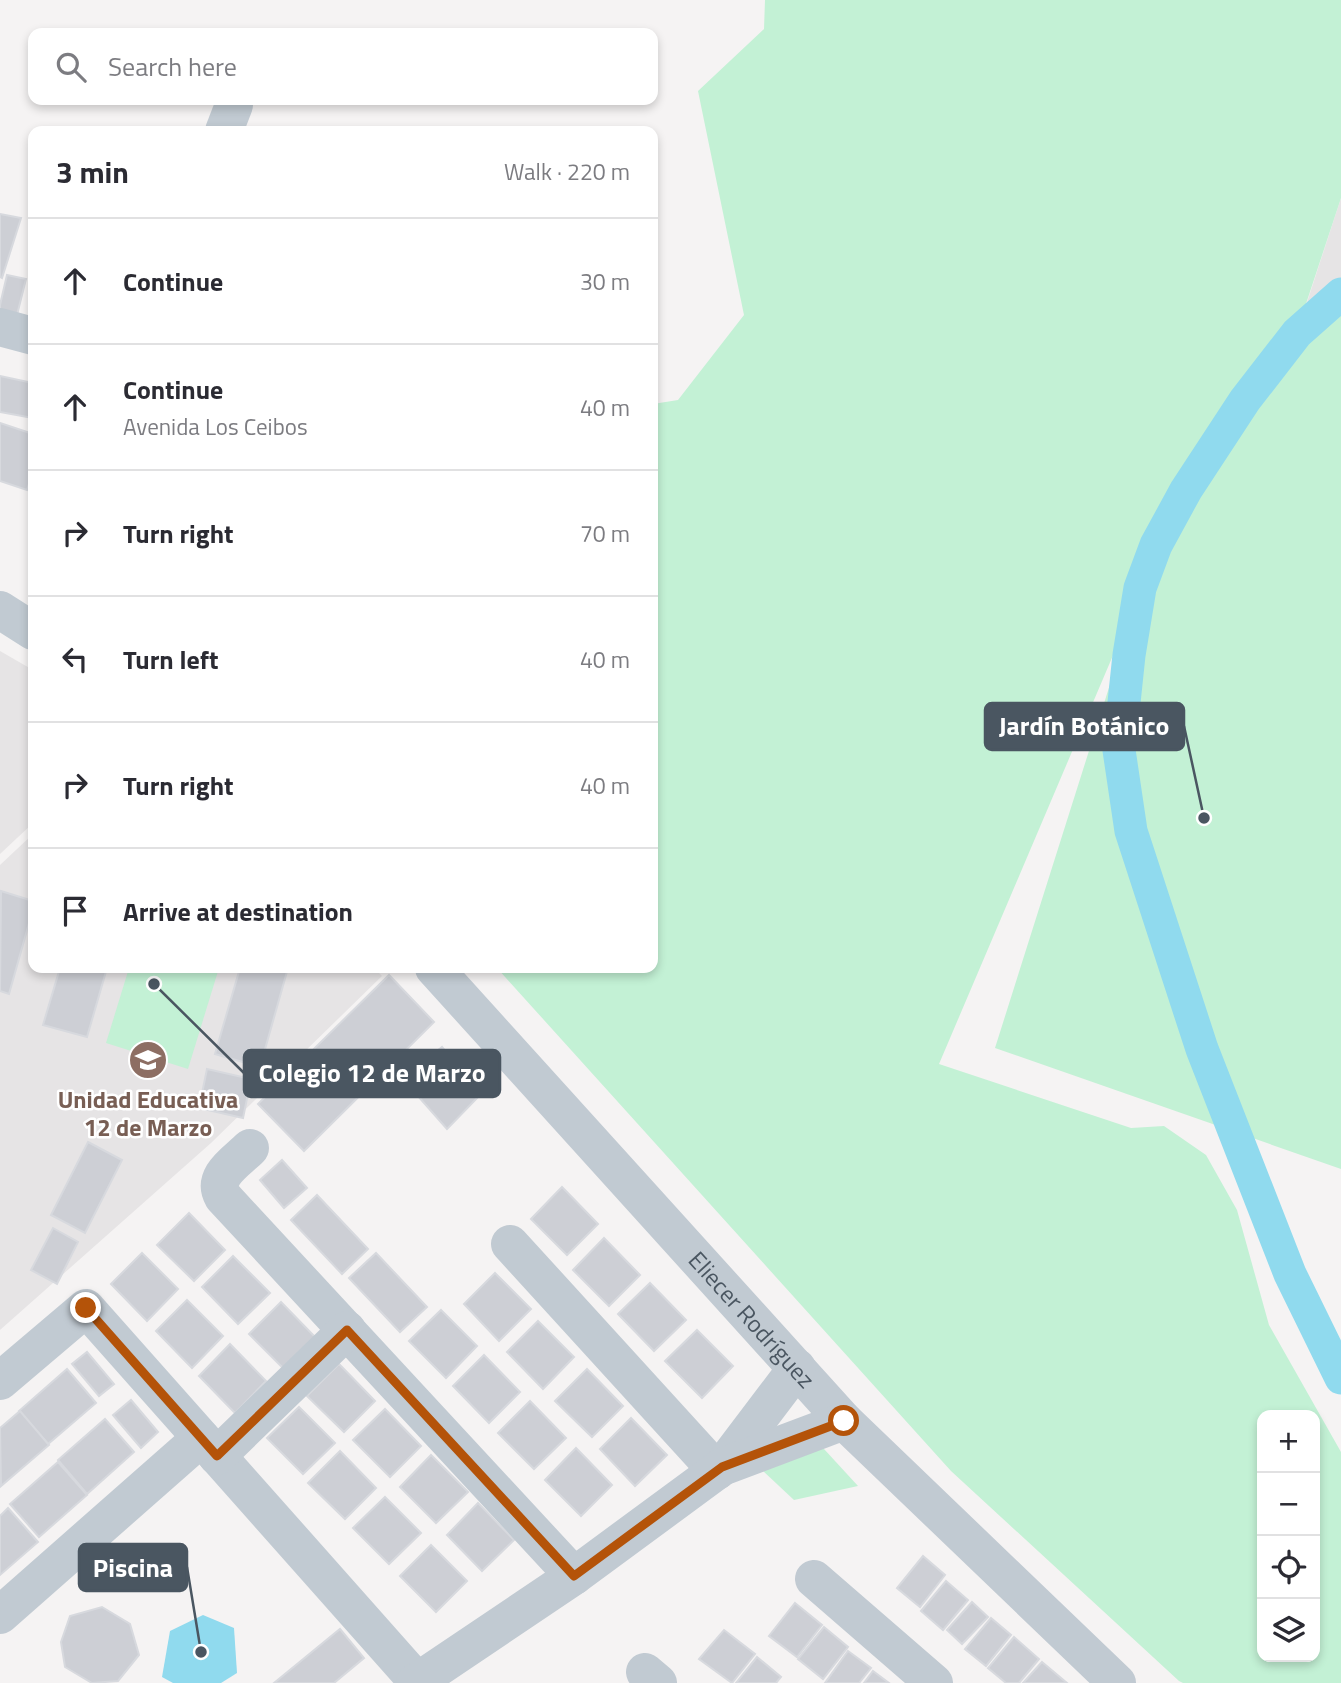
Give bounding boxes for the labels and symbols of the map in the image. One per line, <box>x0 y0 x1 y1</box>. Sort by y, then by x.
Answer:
callout: Jardín Botánico <box>985 703 1184 750</box>
text: Jardín Botánico <box>999 706 1169 745</box>
school or university icon: Unidad Educativa 12 de Marzo <box>127 1039 169 1081</box>
callout: Colegio 12 de Marzo <box>244 1050 500 1097</box>
text: Colegio 12 de Marzo <box>258 1053 486 1092</box>
place label: Unidad Educativa 12 de Marzo <box>58 1081 238 1145</box>
street label: Eliecer Rodríguez <box>680 1243 824 1396</box>
route end <box>70 1292 101 1323</box>
route start <box>828 1405 859 1436</box>
callout: Piscina <box>79 1544 187 1591</box>
text: Piscina <box>93 1548 173 1587</box>

